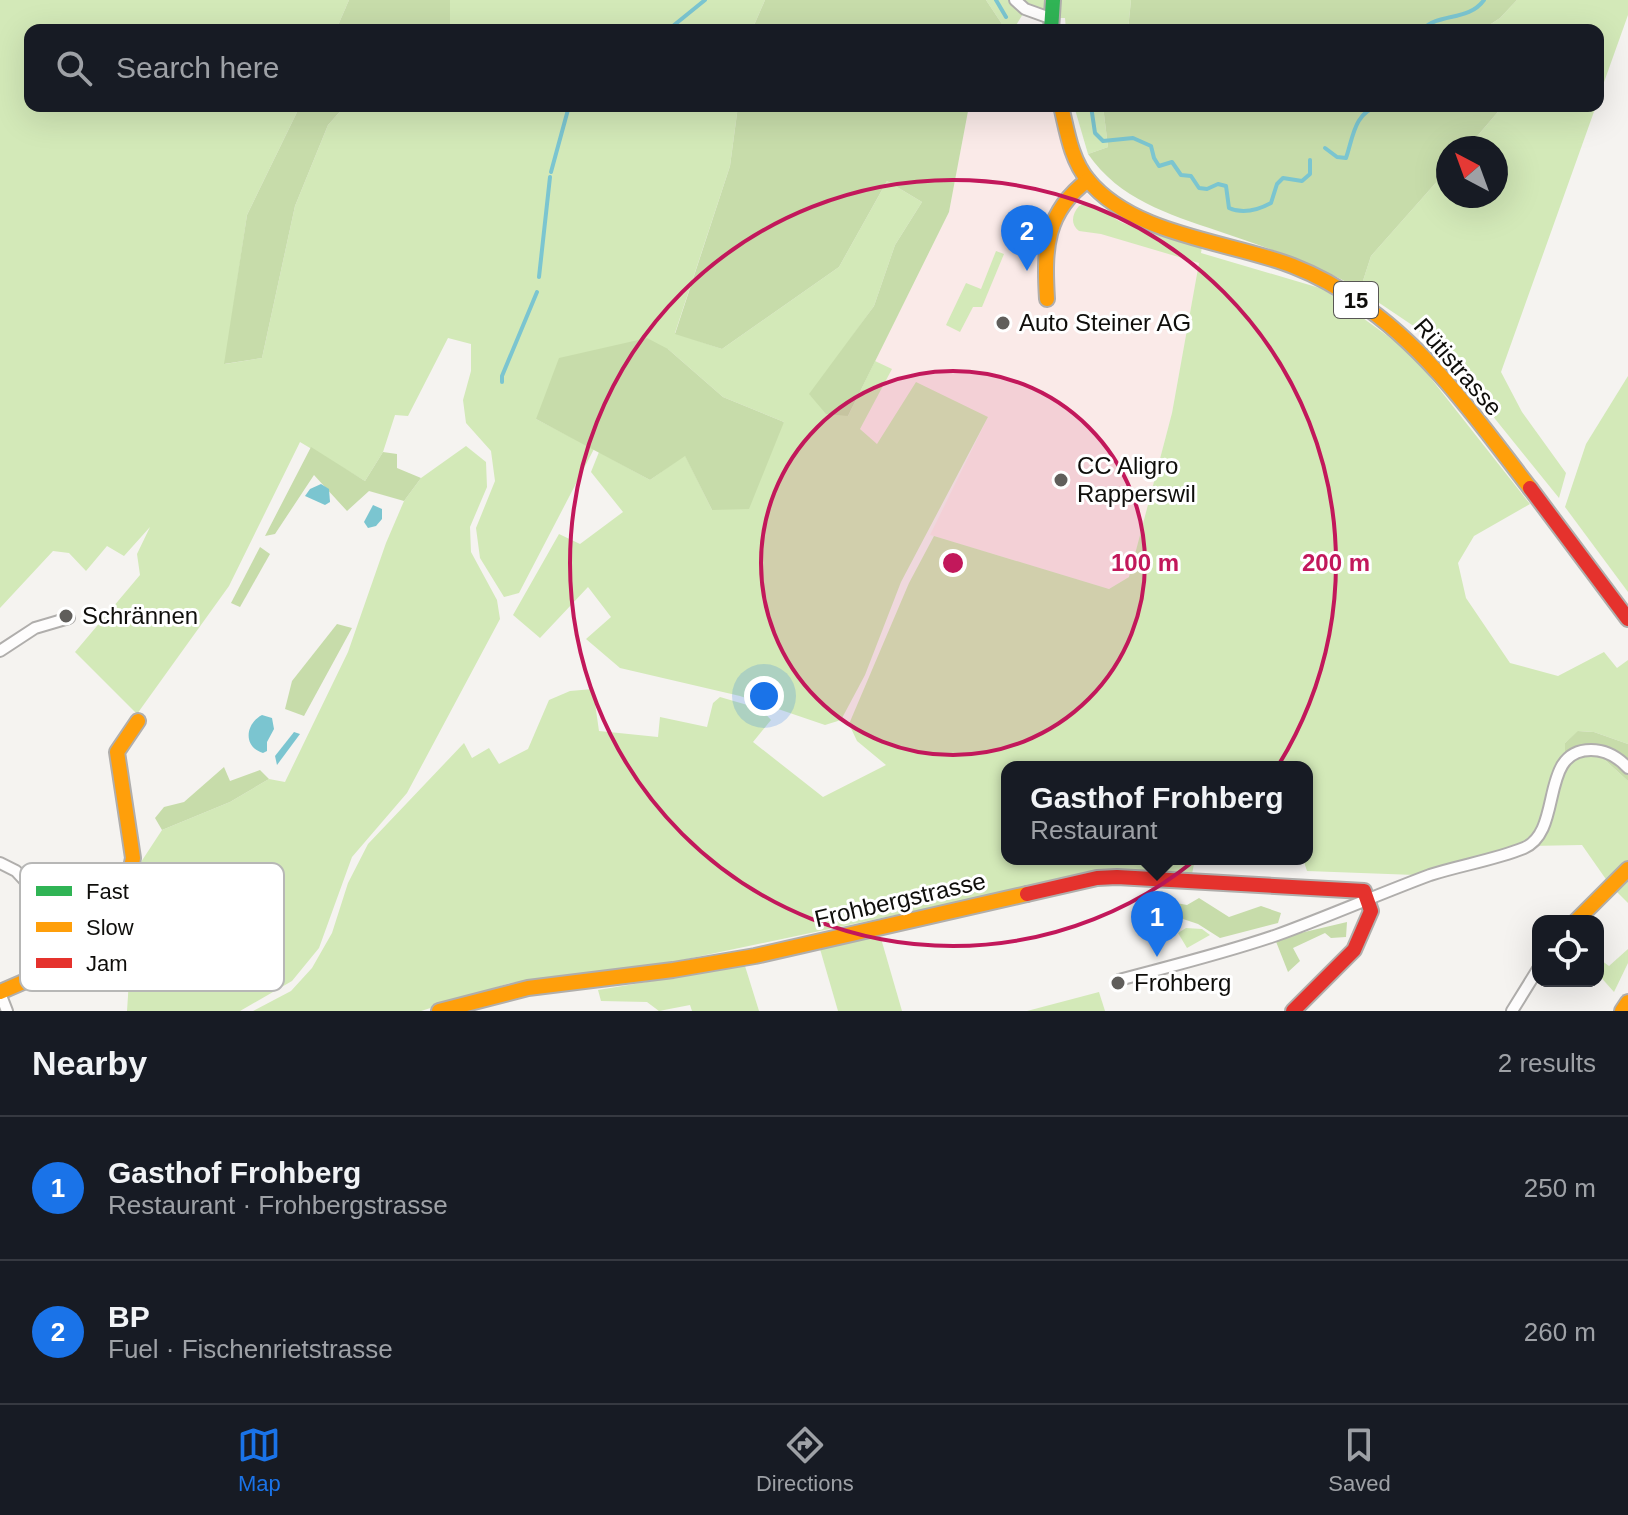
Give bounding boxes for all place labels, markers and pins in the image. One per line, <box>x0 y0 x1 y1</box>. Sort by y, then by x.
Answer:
pin: 2 <box>1001 205 1053 271</box>
place label: Auto Steiner AG <box>1019 309 1191 336</box>
marker: Auto Steiner AG <box>994 314 1012 332</box>
place label: CC Aligro Rapperswil <box>1077 452 1196 507</box>
marker: CC Aligro Rapperswil <box>1052 471 1070 489</box>
centre of rings <box>939 549 967 577</box>
place label: Schrännen <box>82 602 198 629</box>
marker: Schrännen <box>57 607 75 625</box>
pin: 1 <box>1131 891 1183 957</box>
place label: Frohberg <box>1134 969 1231 996</box>
marker: Frohberg <box>1109 974 1127 992</box>

